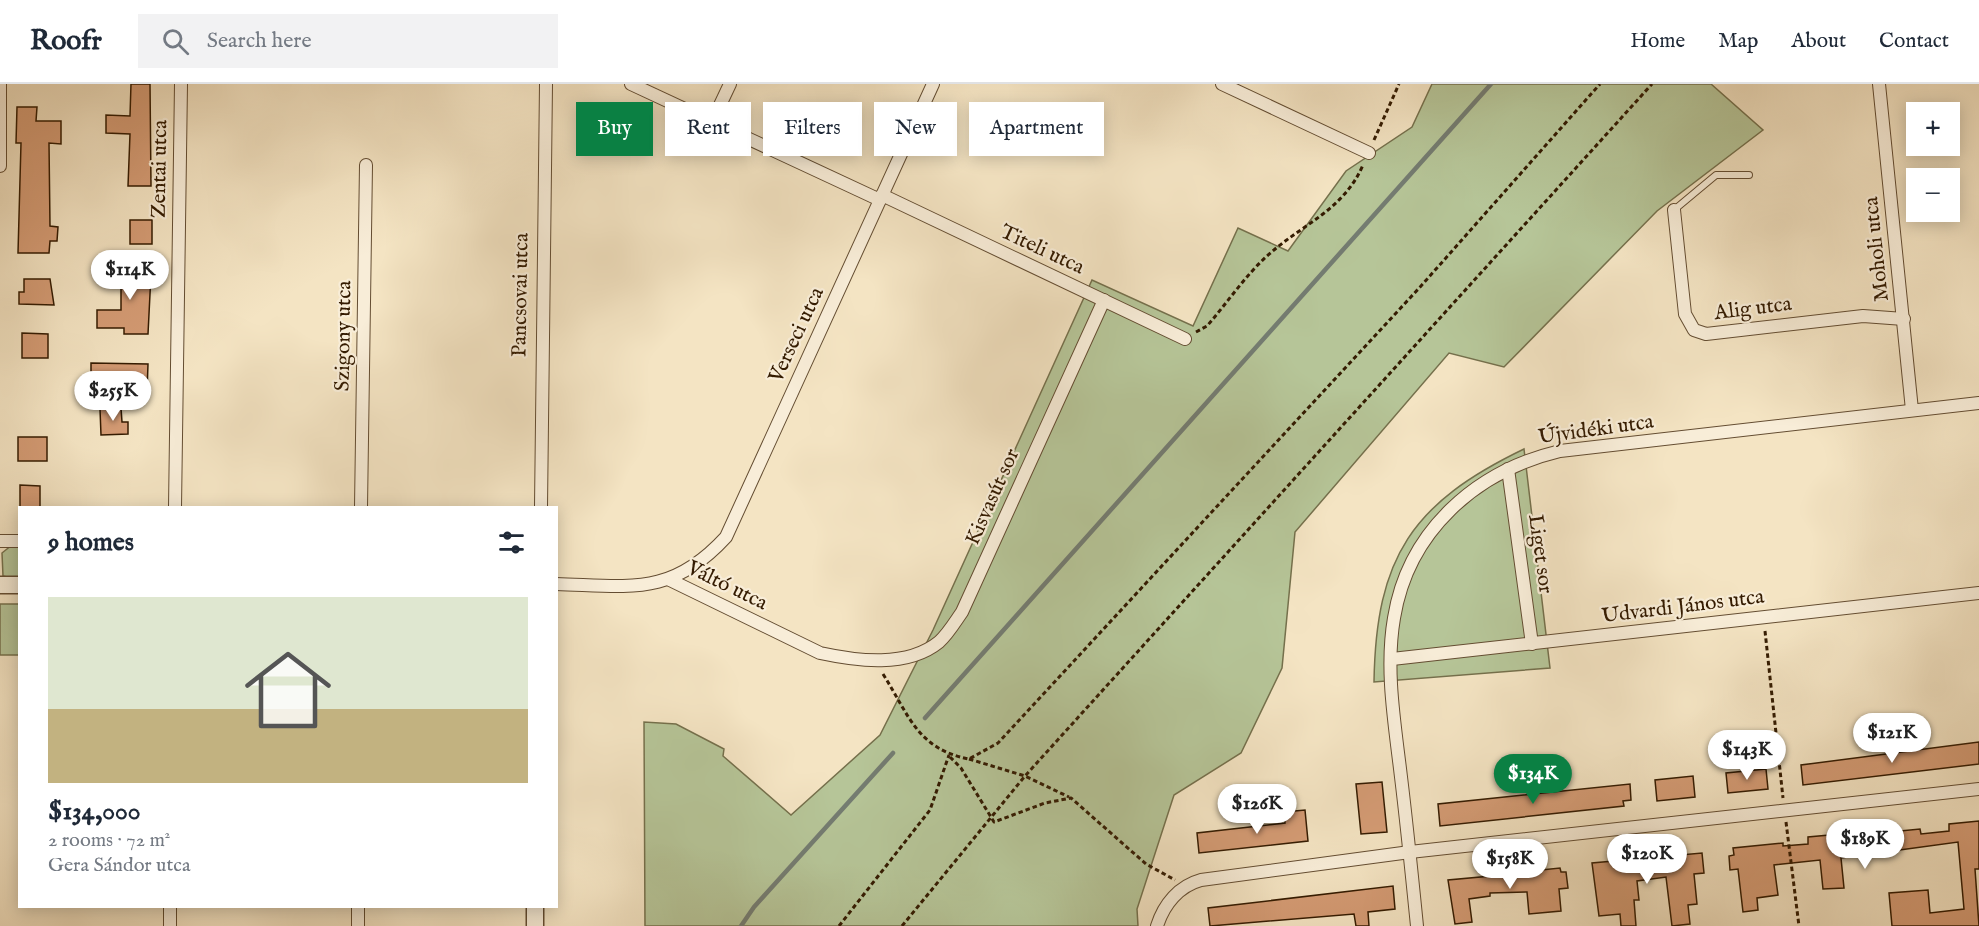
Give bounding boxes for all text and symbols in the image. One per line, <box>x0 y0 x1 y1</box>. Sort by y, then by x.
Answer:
search box <box>138 14 558 68</box>
text: Roofr <box>30 24 102 59</box>
icon: search <box>159 25 192 58</box>
text: Search here <box>207 27 312 55</box>
text: Home <box>1630 28 1685 55</box>
text: Map <box>1718 28 1758 55</box>
text: About <box>1791 28 1846 55</box>
text: Contact <box>1879 28 1949 55</box>
chip: Buy <box>576 102 653 156</box>
chip: Rent <box>665 102 751 156</box>
chip: Filters <box>763 102 862 156</box>
chip: New <box>874 102 957 156</box>
chip: Apartment <box>969 102 1104 156</box>
map controls <box>1906 102 1960 222</box>
button: + <box>1906 102 1960 156</box>
street label: Zentai utca <box>146 119 174 218</box>
button: − <box>1906 168 1960 222</box>
street label: Moholi utca <box>1858 194 1896 303</box>
street label: Titeli utca <box>996 219 1089 282</box>
street label: Pancsovai utca <box>506 232 536 357</box>
pin: $114K <box>88 250 172 301</box>
text: $114K <box>105 257 155 282</box>
street label: Szigony utca <box>330 279 358 392</box>
street label: Verseci utca <box>763 282 831 388</box>
street label: Alig utca <box>1712 291 1794 327</box>
pin: $255K <box>71 371 155 422</box>
text: $255K <box>88 378 138 403</box>
street label: Újvidéki utca <box>1537 408 1656 451</box>
street label: Kisvasút sor <box>960 444 1026 550</box>
street label: Liget sor <box>1521 513 1559 596</box>
text: 9 homes <box>48 526 134 559</box>
icon: filters <box>495 526 528 559</box>
street label: Váltó utca <box>681 554 773 617</box>
street label: Udvardi János utca <box>1600 584 1767 630</box>
icon: home <box>234 636 342 744</box>
pin: $121K <box>1850 713 1934 764</box>
text: $121K <box>1867 720 1917 745</box>
pin: $143K <box>1705 730 1789 781</box>
text: $143K <box>1722 737 1772 762</box>
pin: $134K <box>1491 754 1575 805</box>
text: $134K <box>1508 761 1558 786</box>
pin: $126K <box>1215 784 1299 835</box>
text: $126K <box>1232 791 1282 816</box>
text: $134,000 <box>48 795 140 828</box>
pin: $189K <box>1823 819 1907 870</box>
text: $189K <box>1840 826 1890 851</box>
text: 2 rooms · 72 m² <box>48 828 170 853</box>
pin: $120K <box>1605 834 1689 885</box>
pin: $158K <box>1468 839 1552 890</box>
text: $120K <box>1621 841 1673 866</box>
text: $158K <box>1486 846 1534 871</box>
text: Gera Sándor utca <box>48 853 191 878</box>

